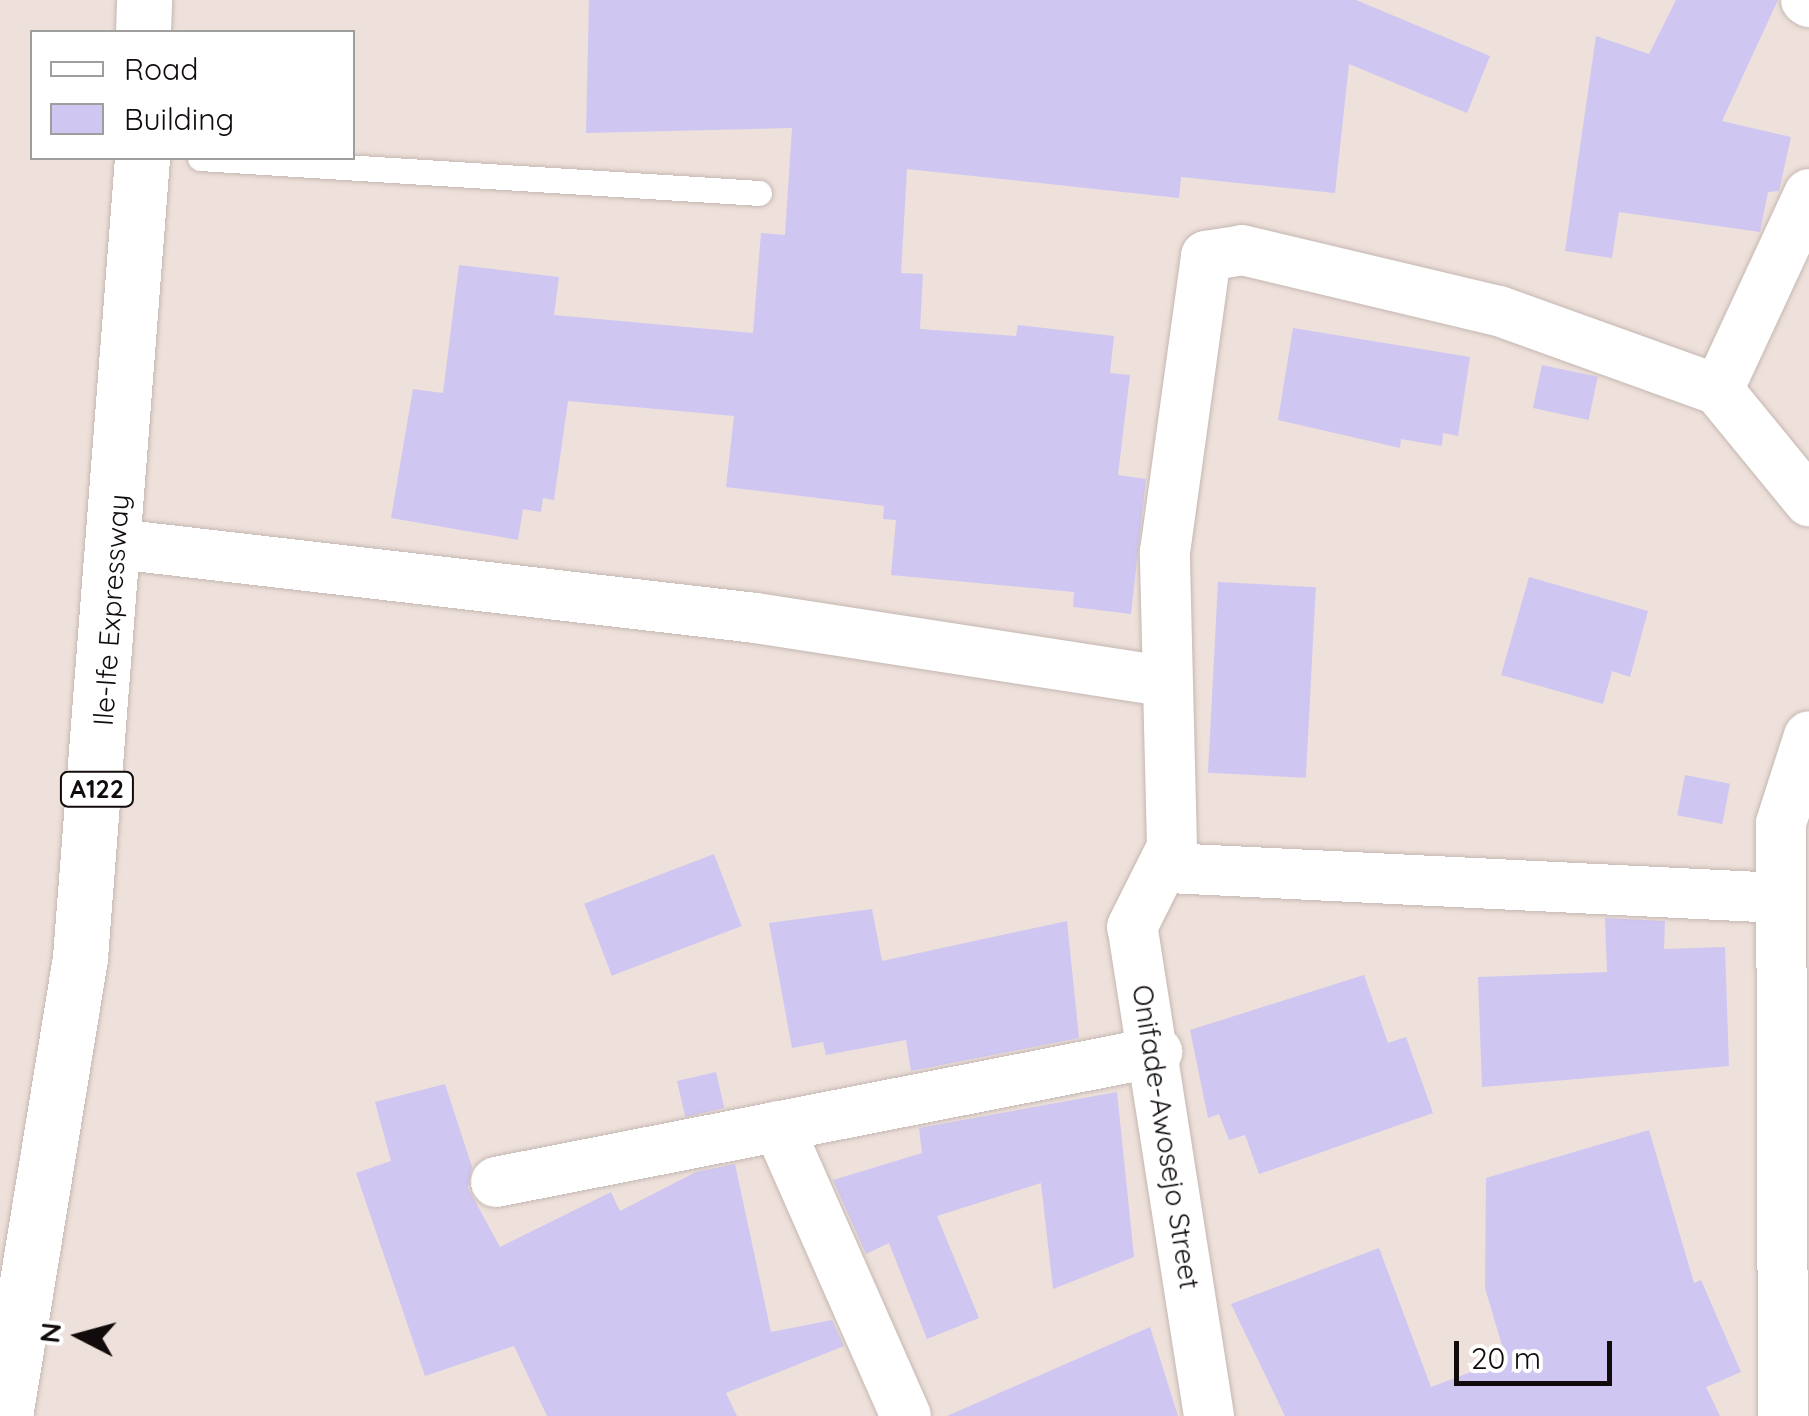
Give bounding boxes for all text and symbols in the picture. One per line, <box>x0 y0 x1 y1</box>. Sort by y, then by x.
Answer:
legend <box>30 30 355 160</box>
text: Road <box>124 50 198 88</box>
text: Building <box>124 100 234 138</box>
street label: Ile-Ife Expressway <box>86 493 136 727</box>
road number: A122 <box>59 769 134 809</box>
street label: Onifade-Awosejo Street <box>1125 982 1207 1292</box>
north arrow <box>30 1286 130 1386</box>
text: N <box>31 1321 68 1345</box>
scale bar <box>1459 1321 1616 1383</box>
text: 20 m <box>1471 1339 1541 1377</box>

